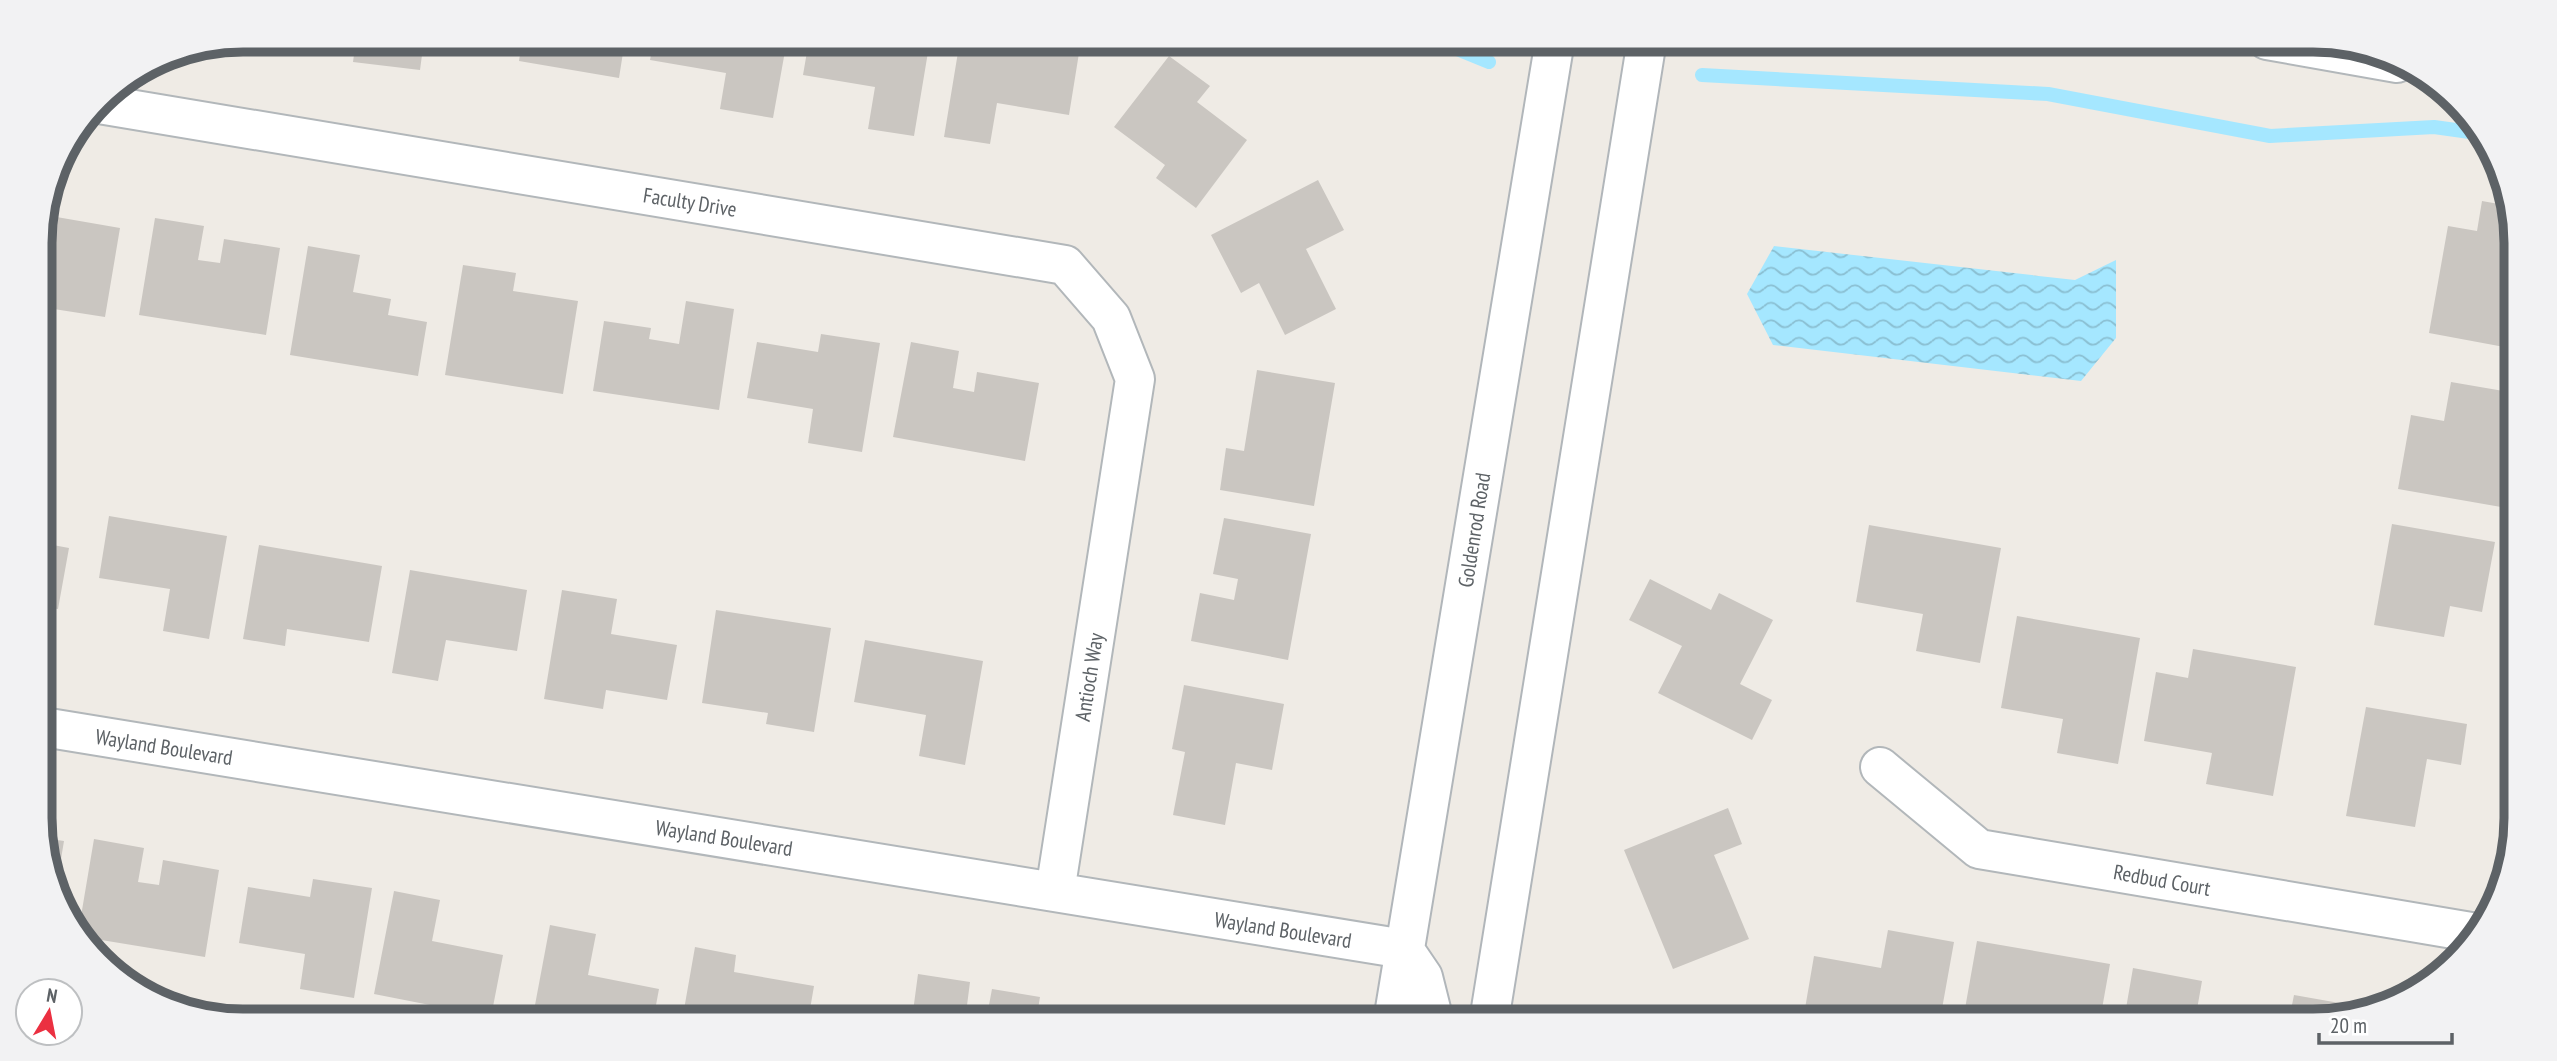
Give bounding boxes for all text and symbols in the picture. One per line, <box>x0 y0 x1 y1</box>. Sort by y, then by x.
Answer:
street label: Faculty Drive <box>641 181 739 223</box>
street label: Goldenrod Road <box>1452 471 1496 589</box>
street label: Antioch Way <box>1069 631 1109 723</box>
street label: Wayland Boulevard <box>94 723 234 771</box>
street label: Wayland Boulevard <box>654 814 794 862</box>
street label: Redbud Court <box>2111 858 2213 902</box>
street label: Wayland Boulevard <box>1213 906 1353 954</box>
north arrow <box>14 977 84 1047</box>
text: N <box>45 983 59 1008</box>
scale bar <box>2319 1002 2452 1046</box>
text: 20 m <box>2330 1012 2367 1039</box>

